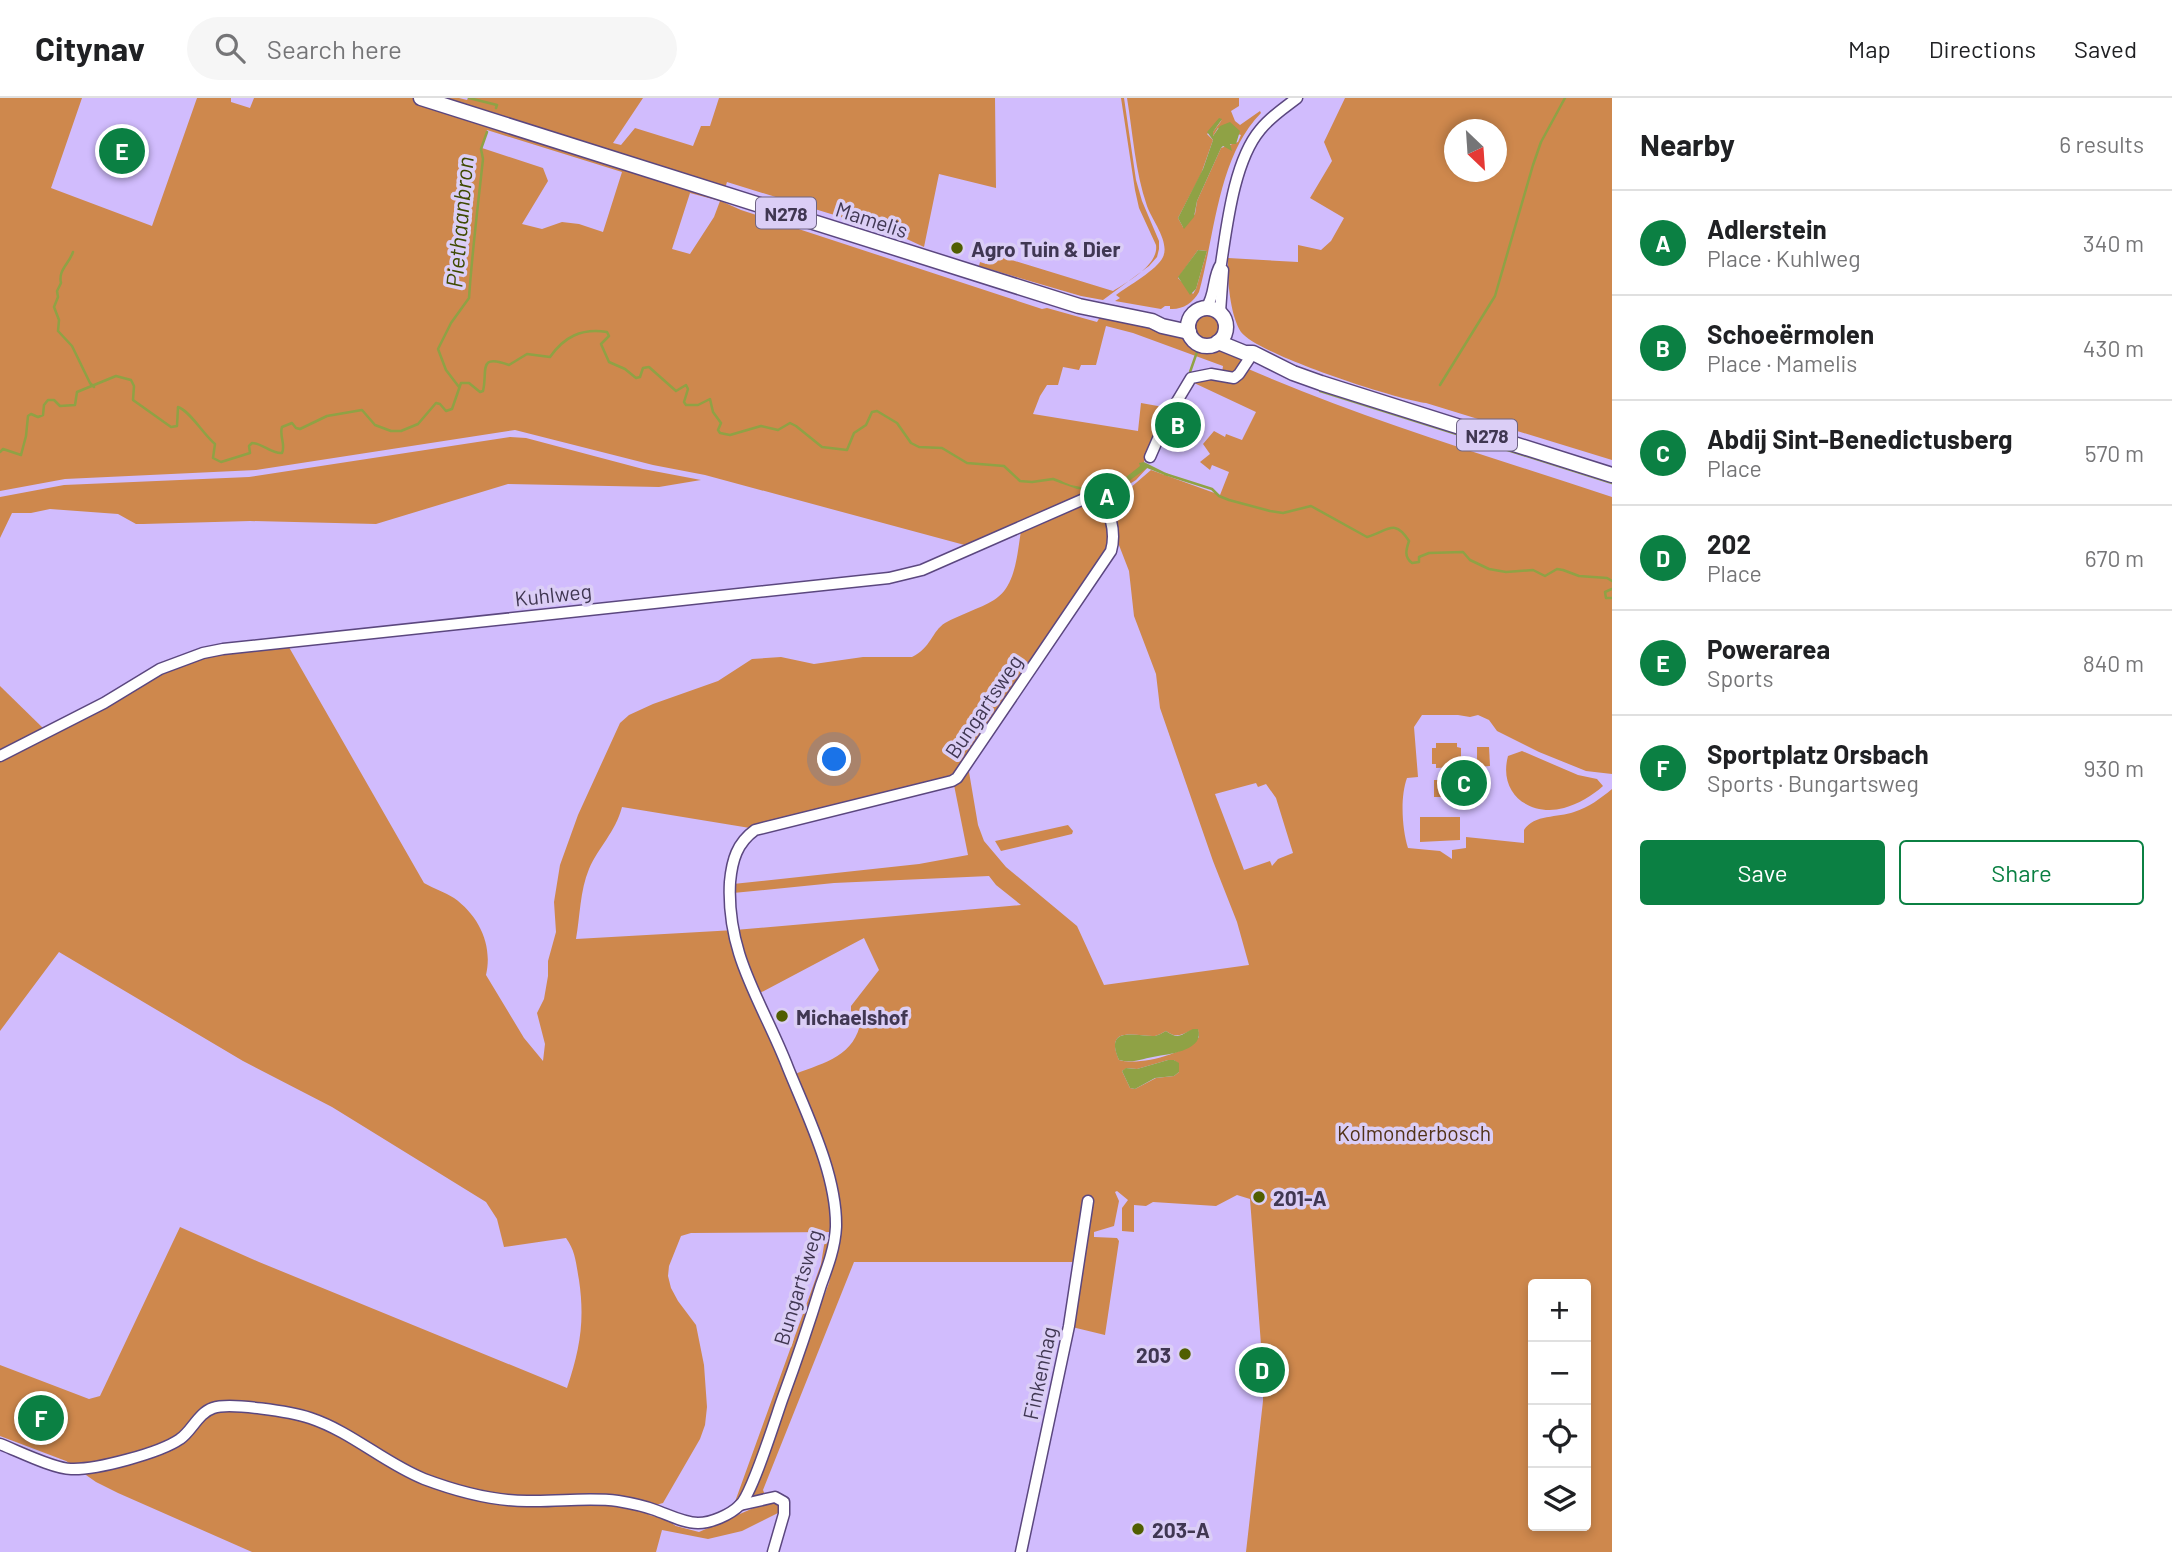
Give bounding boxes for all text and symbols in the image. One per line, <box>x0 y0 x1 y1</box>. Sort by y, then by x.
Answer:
search box <box>187 17 677 80</box>
text: Citynav <box>35 28 145 68</box>
icon: search <box>211 29 249 67</box>
text: Search here <box>267 33 402 64</box>
text: Map <box>1848 34 1891 63</box>
text: Directions <box>1929 34 2036 63</box>
text: Saved <box>2074 34 2137 63</box>
north arrow <box>1444 119 1507 182</box>
pin: E <box>99 125 145 177</box>
text: Nearby <box>1640 126 1735 162</box>
text: 6 results <box>2059 130 2144 158</box>
water label: Piethaanbron <box>439 155 479 289</box>
street label: Mamelis <box>833 196 911 242</box>
road number: N278 <box>756 197 816 228</box>
text: Adlerstein <box>1707 213 1827 244</box>
text: A <box>1655 229 1671 257</box>
text: 340 m <box>2083 229 2144 257</box>
place label: Agro Tuin & Dier <box>971 236 1121 261</box>
marker: Agro Tuin & Dier <box>949 240 965 256</box>
text: Place · Kuhlweg <box>1707 244 1861 272</box>
text: Schoeërmolen <box>1707 318 1874 349</box>
text: B <box>1656 334 1670 362</box>
text: 430 m <box>2083 334 2144 362</box>
text: Place · Mamelis <box>1707 349 1857 377</box>
pin: B <box>1155 399 1201 451</box>
road number: N278 <box>1457 420 1517 450</box>
text: Abdij Sint-Benedictusberg <box>1707 423 2013 454</box>
text: C <box>1656 439 1670 467</box>
text: 570 m <box>2085 439 2144 467</box>
text: Place <box>1707 454 1762 482</box>
pin: A <box>1084 470 1130 522</box>
text: 202 <box>1707 528 1751 559</box>
text: D <box>1656 544 1670 572</box>
text: 670 m <box>2085 544 2144 572</box>
text: Place <box>1707 559 1762 587</box>
street label: Kuhlweg <box>513 578 593 610</box>
text: Powerarea <box>1707 633 1830 664</box>
street label: Bungartsweg <box>939 649 1027 763</box>
text: E <box>1656 649 1670 677</box>
text: 840 m <box>2083 649 2144 677</box>
text: Sports <box>1707 664 1774 692</box>
text: Sportplatz Orsbach <box>1707 738 1929 769</box>
your location <box>817 742 851 776</box>
text: F <box>1657 754 1669 782</box>
text: 930 m <box>2084 754 2144 782</box>
pin: C <box>1441 757 1487 809</box>
text: Sports · Bungartsweg <box>1707 769 1919 797</box>
button: Save <box>1640 840 1885 905</box>
button: Share <box>1899 840 2144 905</box>
place label: Michaelshof <box>796 1004 908 1029</box>
marker: Michaelshof <box>774 1008 790 1024</box>
park label: Kolmonderbosch <box>1337 1120 1491 1145</box>
place label: 201-A <box>1273 1185 1327 1210</box>
marker: 201-A <box>1251 1189 1267 1205</box>
street label: Bungartsweg <box>768 1226 826 1348</box>
map controls <box>1528 1279 1591 1531</box>
button: + <box>1528 1279 1591 1342</box>
street label: Finkenhag <box>1017 1324 1061 1422</box>
place label: 203 <box>1136 1342 1171 1367</box>
button: − <box>1528 1342 1591 1405</box>
pin: D <box>1239 1344 1285 1396</box>
marker: 203 <box>1177 1346 1193 1362</box>
pin: F <box>18 1392 64 1444</box>
button: locate <box>1528 1405 1591 1468</box>
button: layers <box>1528 1468 1591 1531</box>
place label: 203-A <box>1152 1517 1210 1542</box>
marker: 203-A <box>1130 1521 1146 1537</box>

